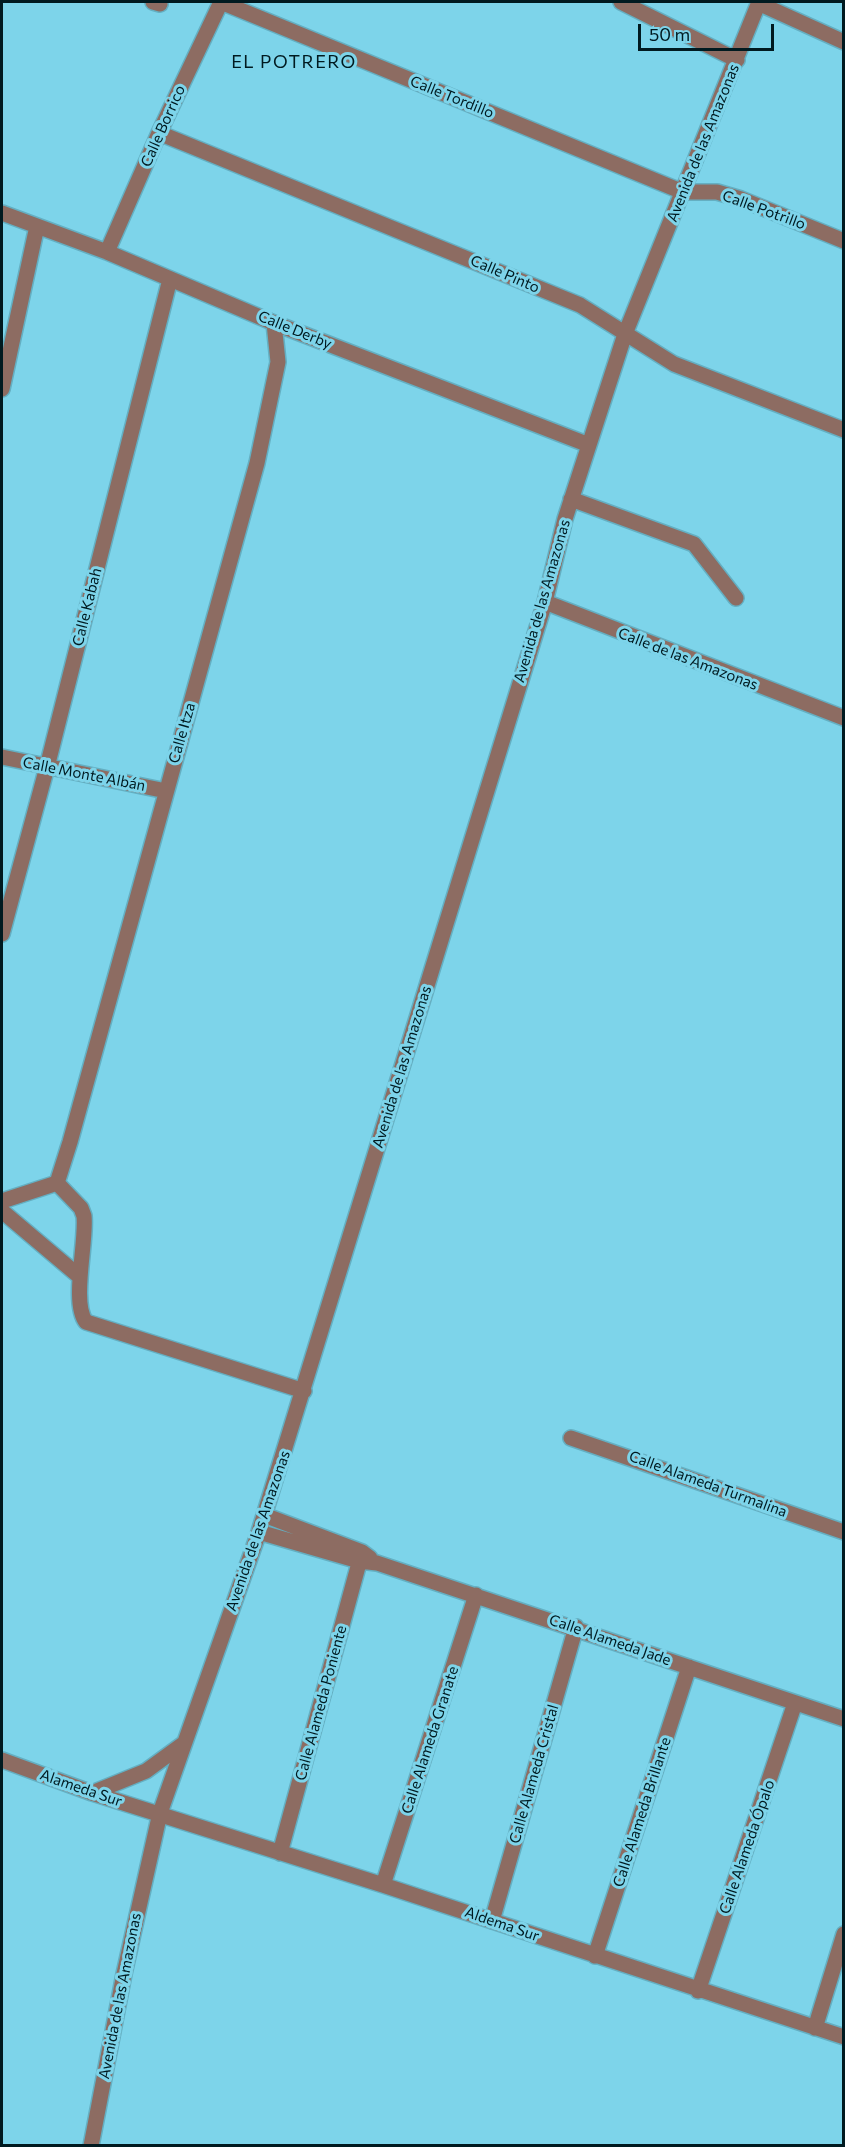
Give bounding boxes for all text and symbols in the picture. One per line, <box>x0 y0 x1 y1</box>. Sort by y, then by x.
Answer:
scale bar <box>641 12 778 50</box>
text: 50 m <box>649 23 690 45</box>
district label: EL POTRERO <box>231 51 357 73</box>
street label: Avenida de las Amazonas <box>663 61 743 225</box>
street label: Calle Tordillo <box>407 72 497 122</box>
street label: Calle Borrico <box>137 82 189 170</box>
street label: Calle Potrillo <box>720 187 808 233</box>
street label: Calle Pinto <box>468 251 542 297</box>
street label: Calle Derby <box>256 307 334 353</box>
street label: Avenida de las Amazonas <box>510 517 574 685</box>
street label: Calle Kabah <box>69 566 105 648</box>
street label: Calle de las Amazonas <box>616 624 760 694</box>
street label: Calle Itza <box>165 701 199 765</box>
street label: Calle Monte Albán <box>21 753 147 795</box>
street label: Avenida de las Amazonas <box>369 984 435 1150</box>
street label: Calle Alameda Turmalina <box>627 1447 789 1521</box>
street label: Avenida de las Amazonas <box>222 1448 294 1614</box>
street label: Calle Alameda Jade <box>547 1611 673 1669</box>
street label: Calle Alameda Poniente <box>292 1623 350 1783</box>
street label: Calle Alameda Granate <box>398 1664 462 1816</box>
street label: Calle Alameda Cristal <box>506 1702 562 1846</box>
street label: Calle Alameda Brillante <box>609 1735 675 1889</box>
street label: Alameda Sur <box>38 1766 124 1810</box>
street label: Calle Alameda Ópalo <box>716 1778 778 1916</box>
street label: Aldema Sur <box>462 1903 542 1945</box>
street label: Avenida de las Amazonas <box>95 1911 145 2081</box>

